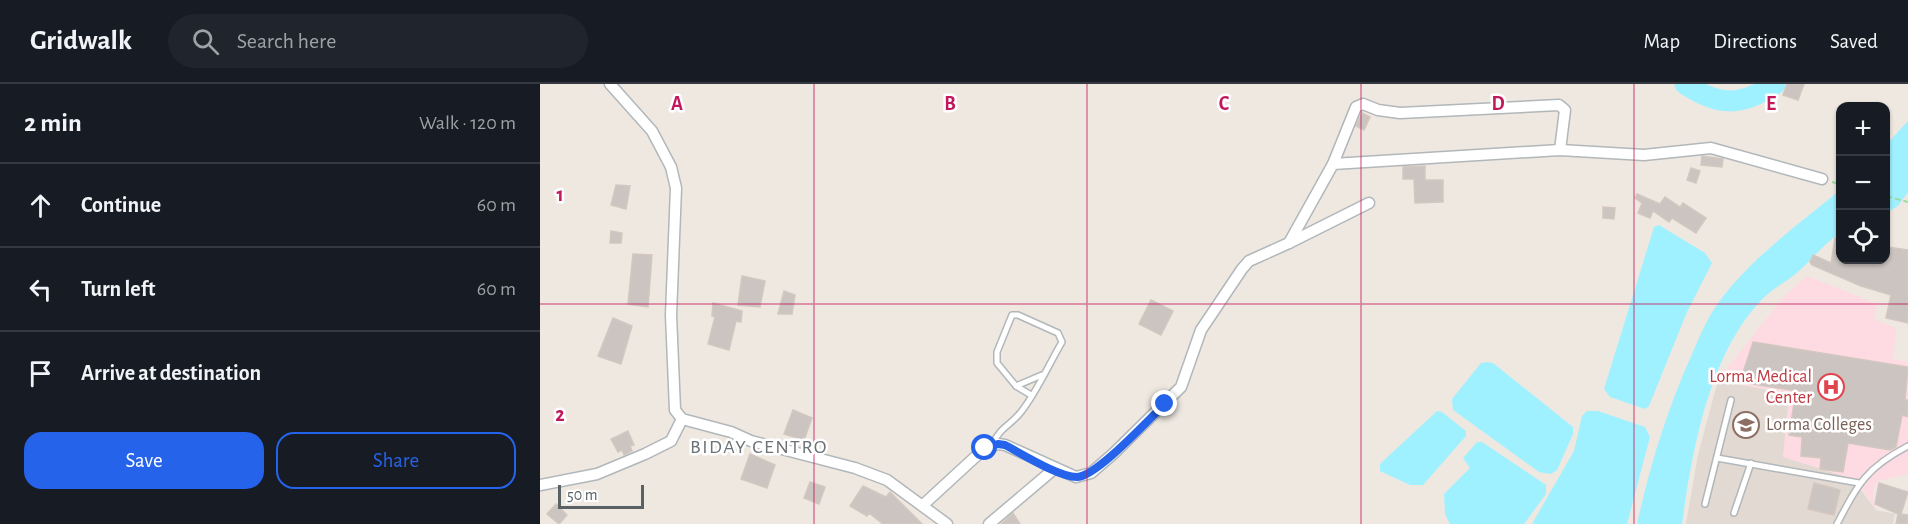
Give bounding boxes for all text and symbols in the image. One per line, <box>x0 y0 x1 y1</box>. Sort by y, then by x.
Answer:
search box <box>168 14 588 68</box>
icon: search <box>189 25 222 58</box>
text: Gridwalk <box>30 27 132 55</box>
text: Search here <box>237 30 336 52</box>
text: Map <box>1644 31 1680 52</box>
text: Directions <box>1713 31 1797 52</box>
text: Saved <box>1830 31 1878 52</box>
text: A <box>671 94 683 114</box>
text: B <box>944 94 956 114</box>
text: C <box>1219 94 1230 114</box>
text: D <box>1491 94 1505 114</box>
text: E <box>1766 94 1776 114</box>
map controls <box>1836 102 1890 264</box>
button: + <box>1836 102 1890 156</box>
text: 2 min <box>24 110 82 136</box>
text: Walk · 120 m <box>419 113 516 133</box>
button: − <box>1836 156 1890 210</box>
text: 1 <box>556 185 564 205</box>
icon: ahead <box>24 189 57 222</box>
text: Continue <box>81 194 161 216</box>
text: 60 m <box>477 195 516 215</box>
button: locate <box>1836 210 1890 264</box>
icon: left <box>24 273 57 306</box>
text: Turn left <box>81 278 155 300</box>
text: 60 m <box>477 279 516 299</box>
icon: arrive <box>24 357 57 390</box>
text: Arrive at destination <box>81 362 261 384</box>
place label: Lorma Medical Center <box>1709 368 1812 407</box>
hospital icon: Lorma Medical Center <box>1816 372 1846 402</box>
route end <box>1151 390 1177 416</box>
text: 2 <box>555 405 565 425</box>
school or university icon: Lorma Colleges <box>1731 410 1761 440</box>
place label: Lorma Colleges <box>1766 416 1872 434</box>
button: Save <box>24 432 264 489</box>
button: Share <box>276 432 516 489</box>
route start <box>971 434 997 460</box>
district label: BIDAY CENTRO <box>690 437 828 457</box>
scale bar <box>558 482 644 510</box>
text: 50 m <box>567 487 598 503</box>

